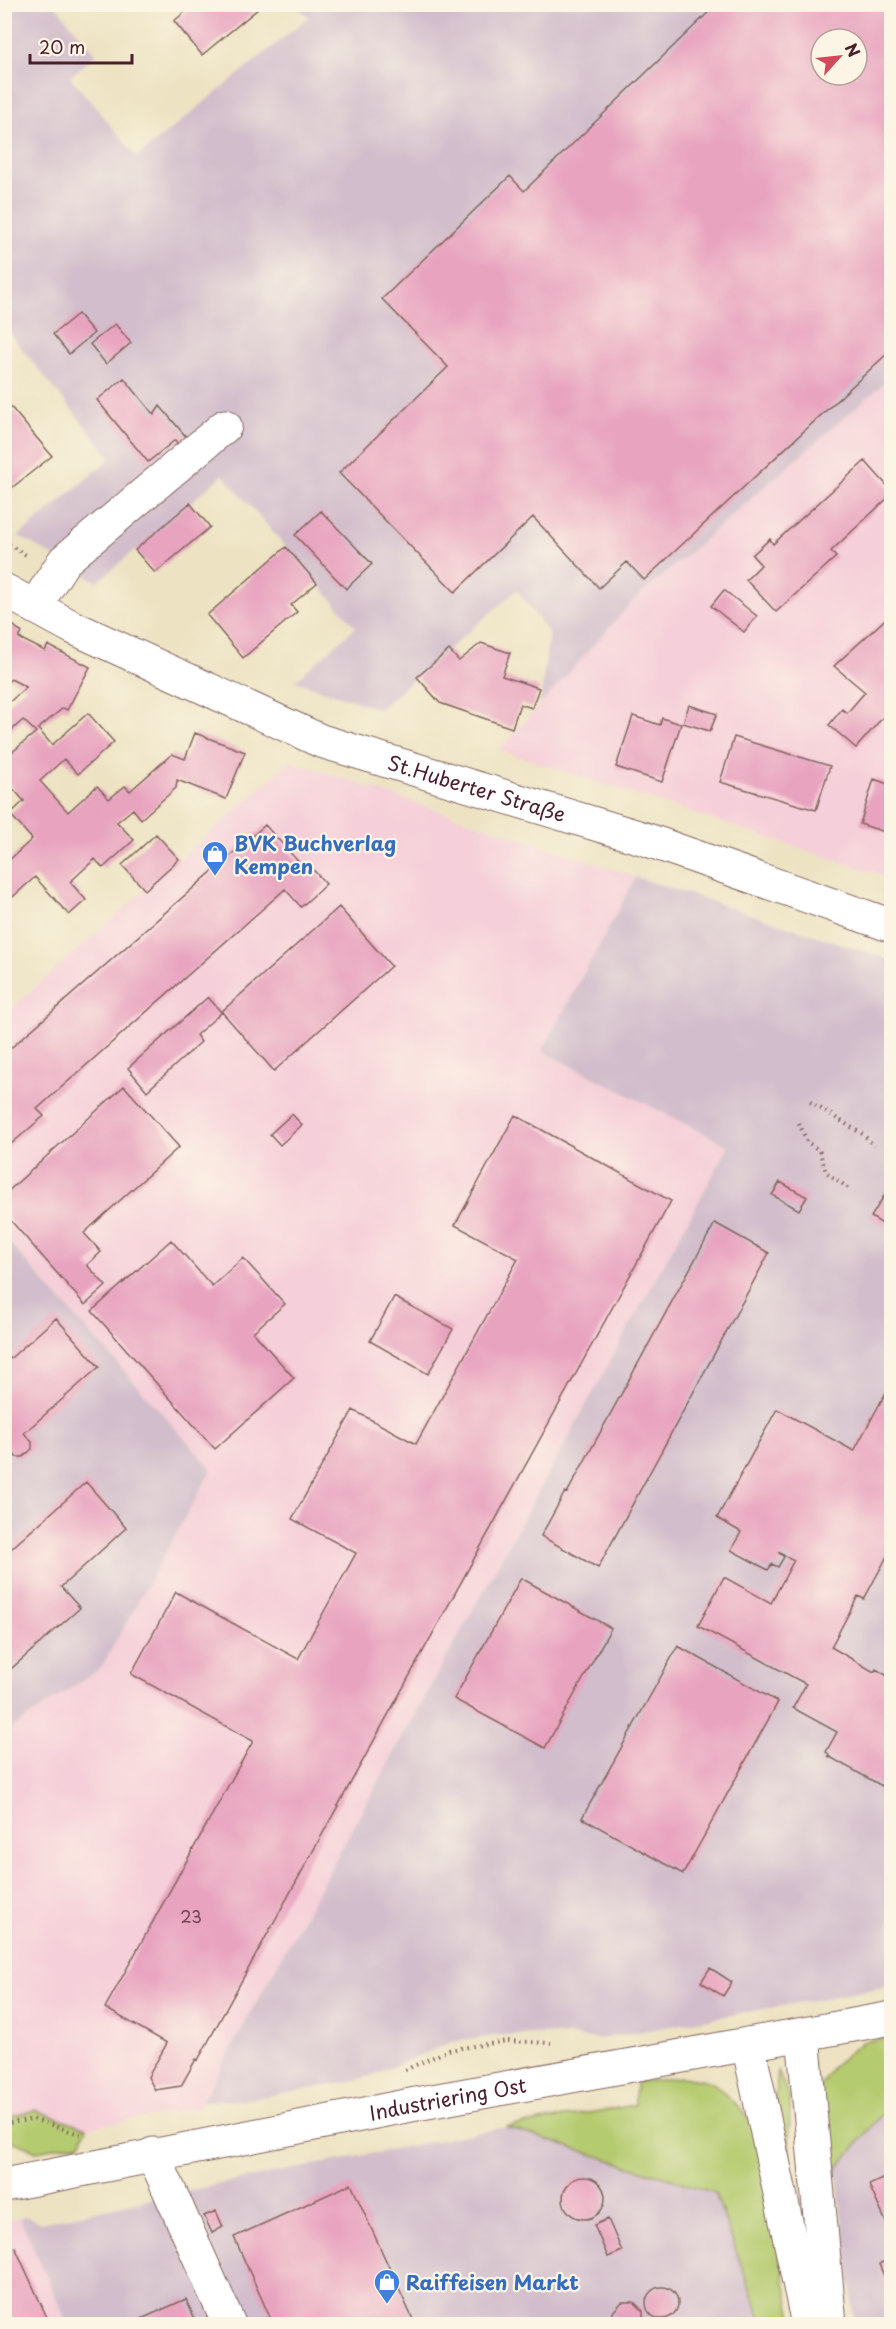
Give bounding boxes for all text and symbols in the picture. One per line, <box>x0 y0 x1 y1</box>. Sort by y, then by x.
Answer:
scale bar <box>30 27 132 65</box>
north arrow <box>809 27 869 87</box>
text: 20 m <box>39 33 85 60</box>
text: N <box>840 39 867 61</box>
street label: St.Huberter Straße <box>384 747 569 829</box>
place label: BVK Buchverlag Kempen <box>234 828 396 881</box>
shop icon: BVK Buchverlag Kempen <box>200 839 230 877</box>
house number: 23 <box>180 1904 202 1928</box>
street label: Industriering Ost <box>366 2069 529 2128</box>
shop icon: Raiffeisen Markt <box>372 2267 402 2305</box>
place label: Raiffeisen Markt <box>406 2267 579 2297</box>

